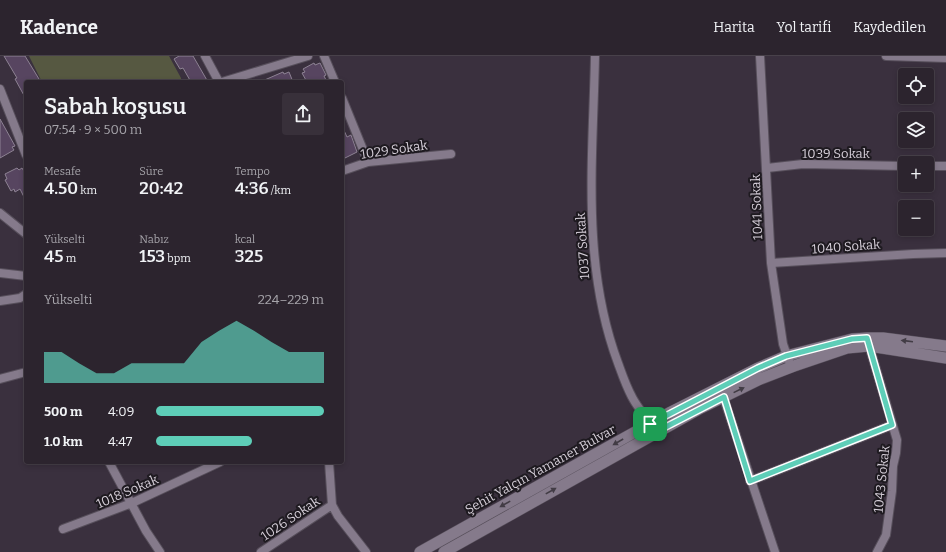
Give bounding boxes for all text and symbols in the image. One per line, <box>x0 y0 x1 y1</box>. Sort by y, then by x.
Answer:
text: Kadence <box>20 16 98 39</box>
text: Harita <box>713 19 755 36</box>
text: Yol tarifi <box>777 19 831 36</box>
text: Kaydedilen <box>853 19 926 36</box>
map controls <box>898 68 934 236</box>
button: locate <box>898 68 934 104</box>
text: Sabah koşusu <box>44 93 186 120</box>
button: share <box>282 93 324 135</box>
button: layers <box>898 112 934 148</box>
text: 07:54 · 9 × 500 m <box>44 122 142 137</box>
street label: 1029 Sokak <box>360 137 429 162</box>
street label: 1039 Sokak <box>802 146 871 161</box>
button: + <box>898 156 934 192</box>
text: Mesafe <box>44 165 81 178</box>
text: Süre <box>139 165 163 178</box>
text: Tempo <box>235 165 270 178</box>
street label: 1041 Sokak <box>748 173 765 240</box>
text: 4.50 <box>44 178 78 199</box>
text: 20:42 <box>139 178 183 199</box>
text: 4:36 <box>235 178 269 199</box>
text: km <box>78 184 97 197</box>
text: /km <box>269 184 291 197</box>
button: − <box>898 200 934 236</box>
street label: 1037 Sokak <box>573 212 592 280</box>
text: Yükselti <box>44 233 85 246</box>
text: Nabız <box>139 233 169 246</box>
text: kcal <box>235 233 255 246</box>
street label: 1040 Sokak <box>811 237 881 256</box>
text: 45 <box>44 246 63 267</box>
text: 153 <box>139 246 165 267</box>
text: 325 <box>235 246 263 267</box>
text: m <box>63 252 76 265</box>
text: bpm <box>165 252 191 265</box>
text: Yükselti <box>44 292 92 307</box>
text: 224–229 m <box>258 292 324 307</box>
one-way arrow <box>901 337 913 344</box>
one-way arrow <box>733 387 745 393</box>
text: 500 m <box>44 404 82 419</box>
text: 4:09 <box>108 404 134 419</box>
pin <box>633 407 667 441</box>
icon: arrive <box>639 413 661 435</box>
street label: Şehit Yalçın Yamaner Bulvar <box>462 422 618 517</box>
text: 1.0 km <box>44 434 83 449</box>
text: 4:47 <box>108 434 132 449</box>
one-way arrow <box>612 438 624 445</box>
street label: 1043 Sokak <box>870 444 893 514</box>
street label: 1018 Sokak <box>94 471 161 511</box>
one-way arrow <box>545 488 556 495</box>
street label: 1026 Sokak <box>258 493 323 544</box>
one-way arrow <box>499 501 510 508</box>

